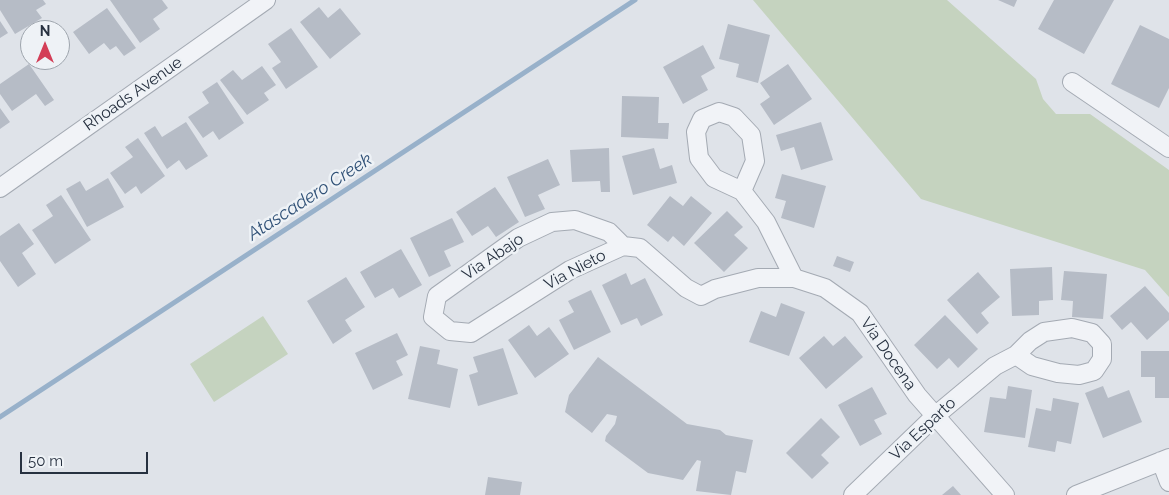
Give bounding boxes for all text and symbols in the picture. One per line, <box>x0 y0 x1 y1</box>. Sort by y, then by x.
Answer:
north arrow <box>20 20 70 70</box>
text: N <box>40 23 50 39</box>
street label: Rhoads Avenue <box>80 53 186 135</box>
water label: Atascadero Creek <box>244 149 376 245</box>
street label: Via Abajo <box>459 230 527 284</box>
street label: Via Nieto <box>541 246 609 294</box>
street label: Via Docena <box>856 314 920 394</box>
street label: Via Esparto <box>886 393 960 465</box>
scale bar <box>22 442 150 474</box>
text: 50 m <box>28 452 63 470</box>

